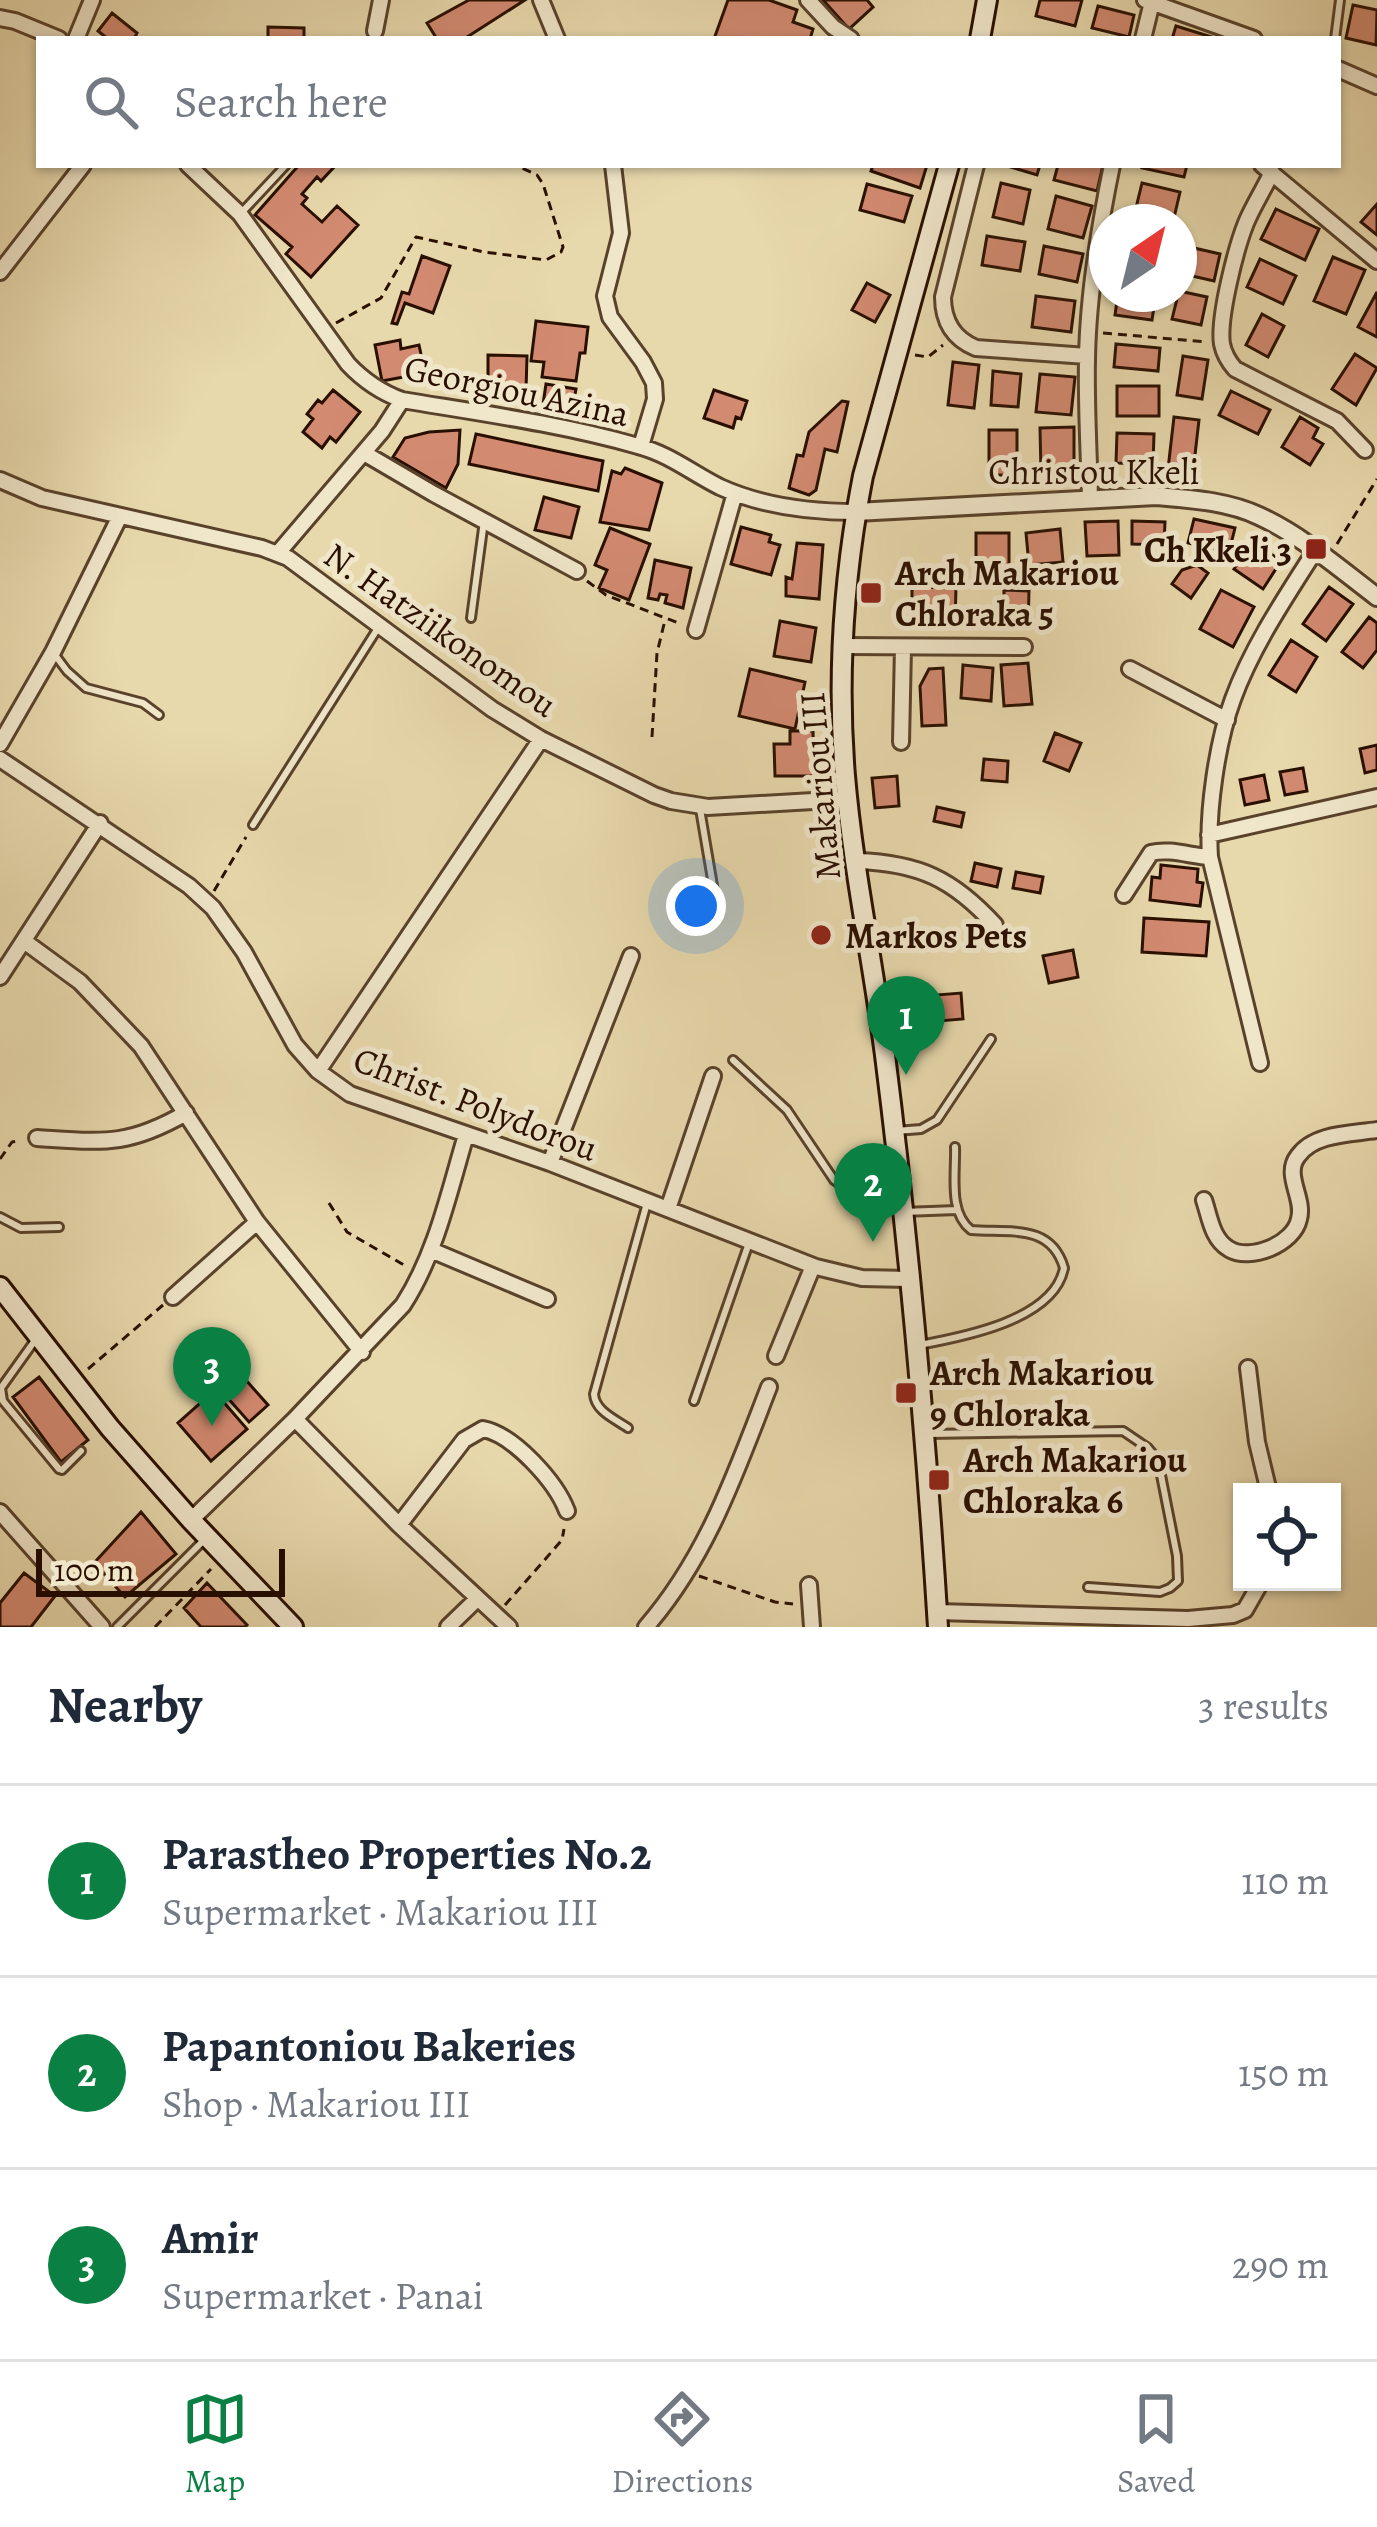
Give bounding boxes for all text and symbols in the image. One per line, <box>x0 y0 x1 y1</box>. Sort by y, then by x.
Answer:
search box <box>36 36 1341 168</box>
icon: search <box>78 69 144 135</box>
text: Search here <box>174 71 388 133</box>
north arrow <box>1089 204 1197 312</box>
street label: Georgiou Azina <box>400 343 634 438</box>
street label: Christou Kkeli <box>988 447 1200 496</box>
place label: Ch Kkeli 3 <box>1144 525 1292 574</box>
street label: N. Hatziikonomou <box>314 531 568 728</box>
marker: Ch Kkeli 3 <box>1303 536 1329 562</box>
place label: Arch Makariou Chloraka 5 <box>894 548 1119 638</box>
marker: Arch Makariou Chloraka 5 <box>858 580 884 606</box>
street label: Makariou III <box>787 690 852 882</box>
your location <box>666 876 726 936</box>
place label: Markos Pets <box>845 911 1027 960</box>
marker: Markos Pets <box>808 922 834 948</box>
pin: 1 <box>867 976 945 1075</box>
street label: Christ. Polydorou <box>347 1034 605 1173</box>
pin: 2 <box>834 1143 912 1242</box>
pin: 3 <box>173 1327 251 1426</box>
place label: Arch Makariou 9 Chloraka <box>929 1348 1154 1438</box>
marker: Arch Makariou 9 Chloraka <box>893 1380 919 1406</box>
place label: Arch Makariou Chloraka 6 <box>962 1435 1187 1525</box>
marker: Arch Makariou Chloraka 6 <box>926 1467 952 1493</box>
map controls <box>1233 1483 1341 1591</box>
button: locate <box>1233 1483 1341 1591</box>
scale bar <box>36 1543 285 1596</box>
text: 100 m <box>54 1547 134 1592</box>
text: Nearby <box>48 1670 202 1740</box>
text: 3 results <box>1198 1679 1329 1732</box>
text: Parastheo Properties No.2 <box>162 1823 652 1885</box>
text: 1 <box>80 1854 94 1907</box>
text: 110 m <box>1241 1854 1329 1907</box>
text: Supermarket · Makariou III <box>162 1885 598 1938</box>
text: Papantoniou Bakeries <box>162 2015 576 2077</box>
text: 2 <box>78 2046 96 2099</box>
text: 150 m <box>1238 2046 1329 2099</box>
text: Shop · Makariou III <box>162 2077 470 2130</box>
text: Amir <box>162 2207 259 2269</box>
text: 3 <box>79 2238 95 2291</box>
text: 290 m <box>1232 2238 1329 2291</box>
text: Supermarket · Panai <box>162 2269 484 2322</box>
tab: Map <box>182 2386 248 2503</box>
tab: Directions <box>612 2386 753 2503</box>
tab: Saved <box>1117 2386 1195 2503</box>

